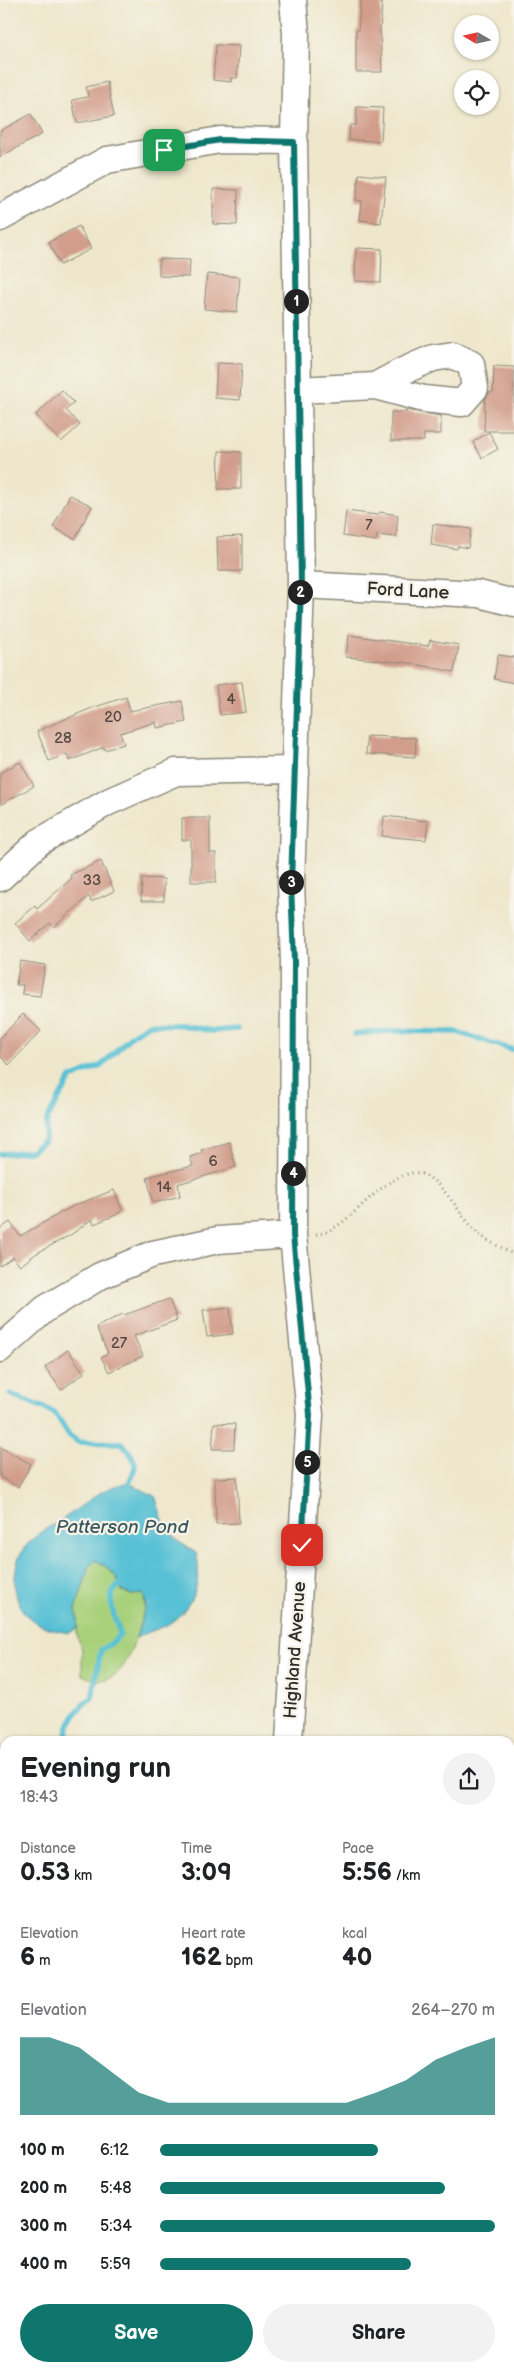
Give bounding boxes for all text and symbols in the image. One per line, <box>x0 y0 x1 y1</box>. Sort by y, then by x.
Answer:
north arrow <box>454 15 499 60</box>
map controls <box>454 15 499 115</box>
button: locate <box>454 70 499 115</box>
pin <box>143 129 185 171</box>
icon: arrive <box>150 136 178 164</box>
pin: 1 <box>284 288 308 314</box>
text: 1 <box>294 293 299 310</box>
house number: 7 <box>365 516 373 535</box>
street label: Ford Lane <box>366 578 450 604</box>
pin: 2 <box>288 580 312 604</box>
text: 2 <box>296 584 305 601</box>
house number: 4 <box>226 690 236 709</box>
house number: 20 <box>104 708 122 727</box>
house number: 28 <box>54 729 72 748</box>
pin: 3 <box>278 870 304 894</box>
house number: 33 <box>83 871 101 890</box>
text: 3 <box>287 874 296 891</box>
house number: 6 <box>208 1152 218 1171</box>
pin: 4 <box>280 1160 306 1186</box>
text: 4 <box>289 1165 298 1182</box>
house number: 14 <box>157 1178 171 1197</box>
house number: 27 <box>111 1334 128 1353</box>
pin: 5 <box>294 1450 320 1474</box>
text: 5 <box>303 1454 312 1471</box>
water label: Patterson Pond <box>56 1516 189 1539</box>
pin <box>281 1524 323 1566</box>
icon: check <box>288 1531 316 1559</box>
street label: Highland Avenue <box>280 1580 310 1719</box>
text: Evening run <box>20 1752 171 1785</box>
button: share <box>443 1753 495 1805</box>
text: 18:43 <box>20 1788 58 1807</box>
text: Distance <box>20 1840 76 1857</box>
text: Time <box>181 1840 212 1857</box>
text: Pace <box>342 1840 374 1857</box>
text: 0.53 <box>20 1857 70 1888</box>
text: 3:09 <box>181 1857 232 1888</box>
text: 5:56 <box>342 1857 392 1888</box>
text: km <box>70 1867 92 1884</box>
text: /km <box>392 1867 421 1884</box>
text: Elevation <box>20 1925 78 1942</box>
text: Heart rate <box>181 1925 246 1942</box>
text: kcal <box>342 1925 367 1942</box>
text: 6 <box>20 1942 35 1973</box>
text: 162 <box>181 1942 222 1973</box>
text: 40 <box>342 1942 372 1973</box>
text: m <box>35 1952 51 1969</box>
text: bpm <box>222 1952 253 1969</box>
text: Elevation <box>20 2001 87 2020</box>
text: 264–270 m <box>411 2001 495 2020</box>
text: 100 m <box>20 2141 65 2160</box>
text: 6:12 <box>100 2141 129 2160</box>
text: 200 m <box>20 2179 67 2198</box>
text: 5:48 <box>100 2179 132 2198</box>
text: 300 m <box>20 2217 67 2236</box>
text: 5:34 <box>100 2217 132 2236</box>
text: 400 m <box>20 2255 67 2274</box>
text: 5:59 <box>100 2255 131 2274</box>
button: Save <box>20 2304 253 2362</box>
button: Share <box>263 2304 495 2362</box>

